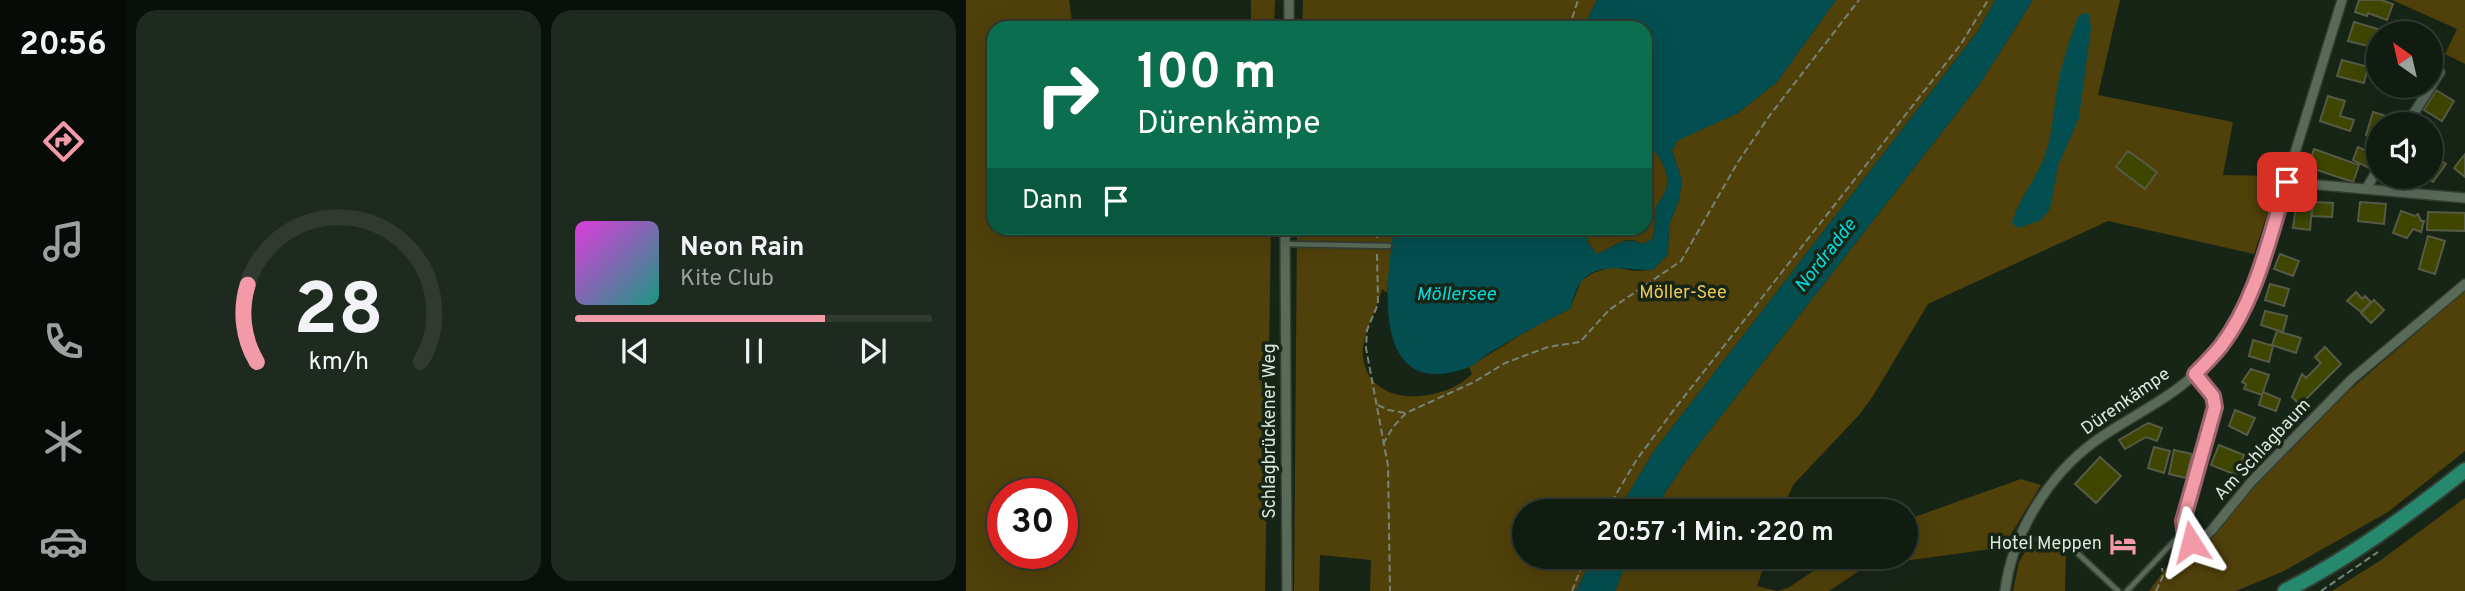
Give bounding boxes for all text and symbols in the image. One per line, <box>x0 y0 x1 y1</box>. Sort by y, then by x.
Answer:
north arrow <box>2366 21 2443 98</box>
map controls <box>2366 21 2443 189</box>
text: 20:56 <box>19 26 107 66</box>
text: 100 m <box>1137 44 1276 106</box>
icon: right <box>1022 49 1113 140</box>
text: Dürenkämpe <box>1137 105 1320 145</box>
button: sound <box>2366 112 2443 189</box>
icon: directions <box>39 117 88 166</box>
pin <box>2257 152 2317 212</box>
icon: arrive <box>2268 163 2306 201</box>
icon: arrive <box>1097 182 1135 220</box>
text: Dann <box>1022 185 1083 218</box>
water label: Nordradde <box>1790 214 1862 298</box>
icon: music <box>39 217 88 266</box>
text: Neon Rain <box>680 232 805 265</box>
text: Kite Club <box>680 265 774 294</box>
text: 28 <box>293 268 384 360</box>
park label: Möller-See <box>1639 282 1727 305</box>
water label: Möllersee <box>1416 283 1496 307</box>
icon: phone <box>39 317 88 366</box>
icon: previous <box>616 332 654 370</box>
icon: pause <box>735 332 773 370</box>
icon: next <box>854 332 892 370</box>
street label: Schlagbrückener Weg <box>1259 343 1282 519</box>
text: km/h <box>308 346 369 378</box>
street label: Dürenkämpe <box>2077 363 2175 441</box>
street label: Am Schlagbaum <box>2210 394 2316 506</box>
icon: climate <box>39 417 88 466</box>
speed limit sign: 30 <box>987 478 1078 569</box>
position arrow <box>2154 505 2228 579</box>
icon: car <box>39 517 88 566</box>
text: 20:57 · 1 Min. · 220 m <box>1596 517 1834 550</box>
hotel icon: Hotel Meppen <box>2108 529 2138 559</box>
place label: Hotel Meppen <box>1989 533 2102 556</box>

